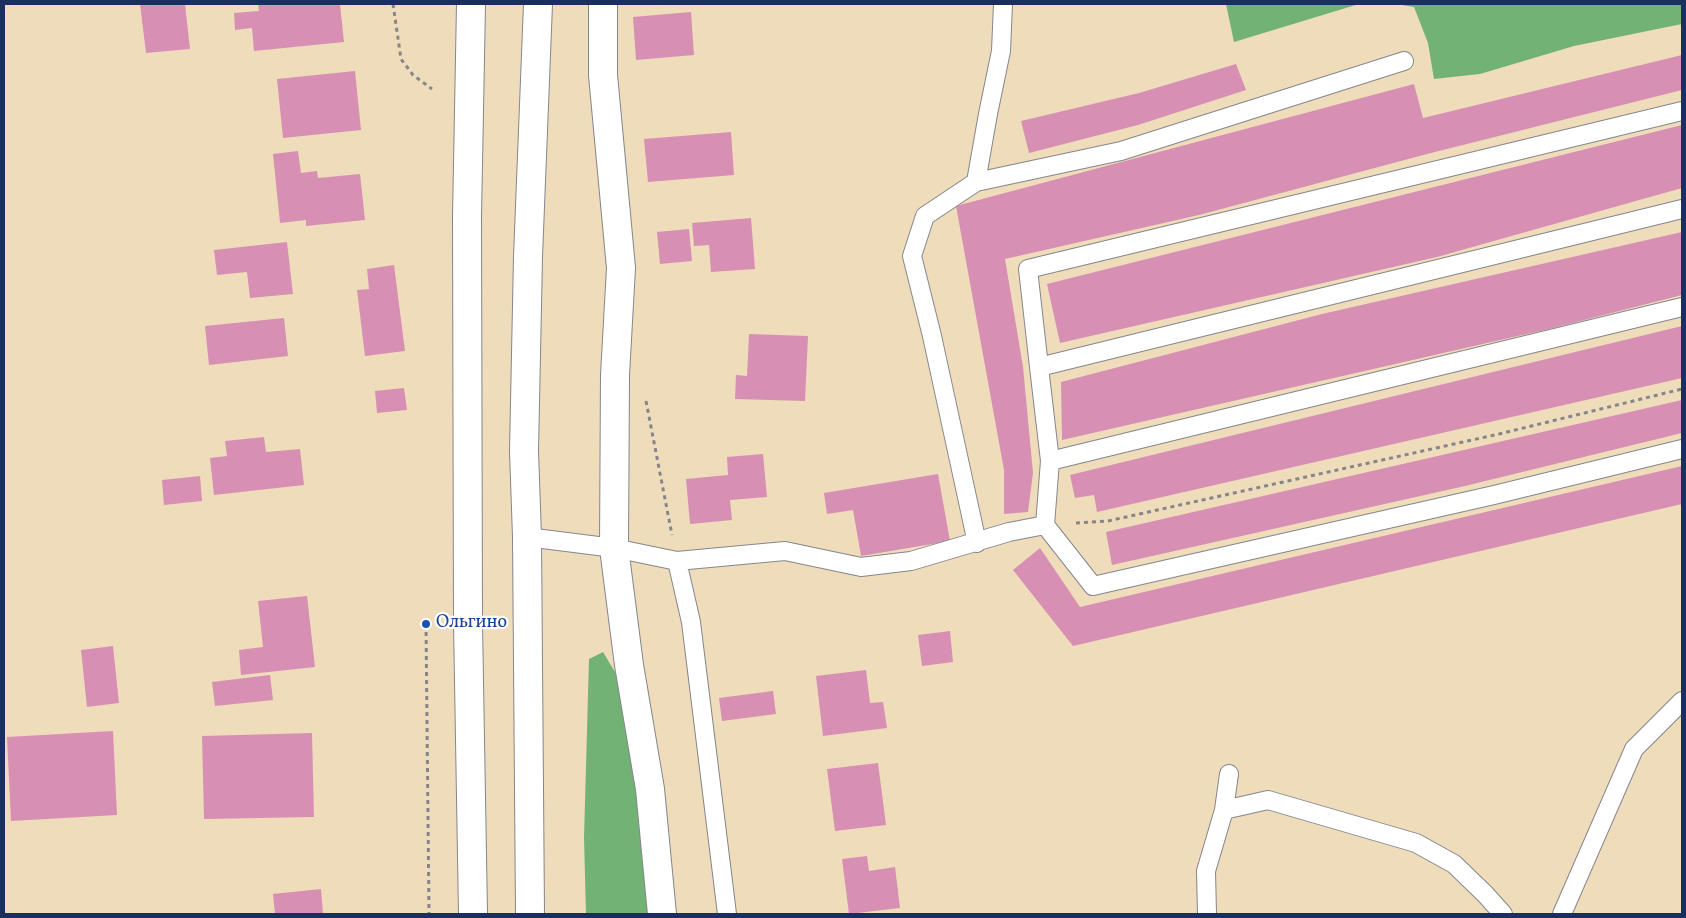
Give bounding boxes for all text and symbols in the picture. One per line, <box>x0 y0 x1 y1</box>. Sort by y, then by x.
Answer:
place label: Ольгино <box>436 613 507 635</box>
marker: Ольгино <box>420 618 432 630</box>

